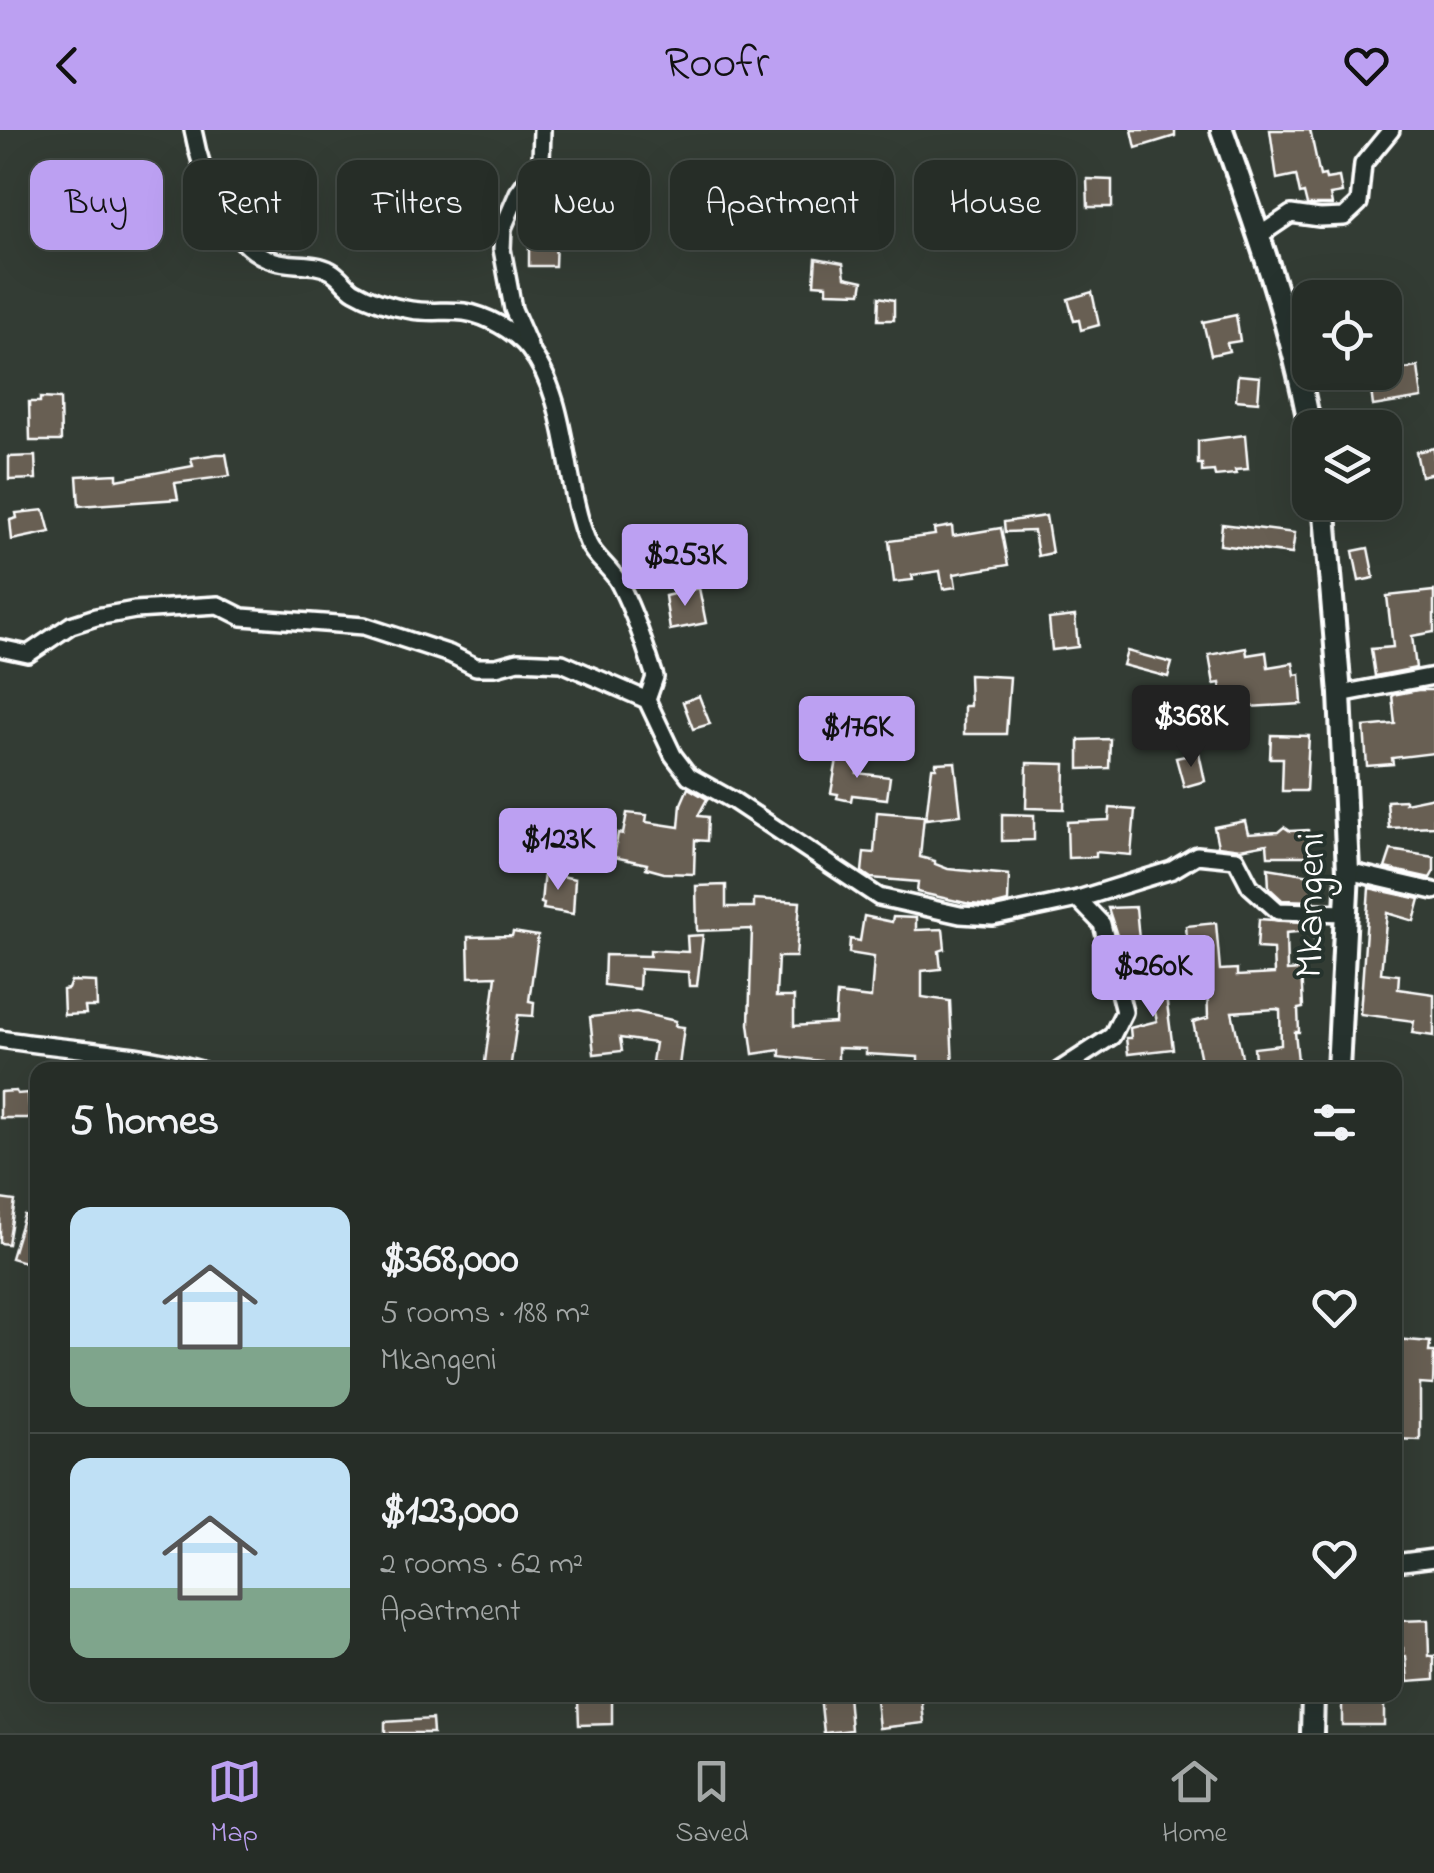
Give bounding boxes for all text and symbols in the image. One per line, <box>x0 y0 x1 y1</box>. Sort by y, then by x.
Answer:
text: Roofr <box>664 32 770 98</box>
icon: back <box>40 38 95 93</box>
icon: heart <box>1339 38 1394 93</box>
chip: Buy <box>30 160 163 250</box>
chip: Rent <box>183 160 317 250</box>
chip: Filters <box>337 160 498 250</box>
chip: New <box>518 160 650 250</box>
chip: Apartment <box>670 160 894 250</box>
chip: House <box>914 160 1076 250</box>
map controls <box>1292 280 1402 520</box>
button: locate <box>1292 280 1402 390</box>
button: layers <box>1292 410 1402 520</box>
pin: $253K <box>615 524 755 609</box>
text: $253K <box>644 533 726 580</box>
pin: $368K <box>1121 685 1261 770</box>
text: $368K <box>1154 694 1228 741</box>
pin: $176K <box>787 696 927 781</box>
text: $176K <box>821 705 893 752</box>
pin: $123K <box>488 808 628 893</box>
text: $123K <box>521 817 595 864</box>
street label: Mkangeni <box>1282 832 1343 979</box>
pin: $260K <box>1083 935 1223 1020</box>
text: $260K <box>1114 944 1192 991</box>
text: 5 homes <box>70 1092 219 1153</box>
icon: filters <box>1307 1095 1362 1150</box>
text: $368,000 <box>380 1230 519 1291</box>
icon: home <box>150 1247 270 1367</box>
icon: heart <box>1307 1280 1362 1335</box>
text: 5 rooms · 188 m² <box>380 1291 590 1338</box>
text: Mkangeni <box>380 1338 497 1385</box>
text: $123,000 <box>380 1481 519 1542</box>
icon: home <box>150 1498 270 1618</box>
icon: heart <box>1307 1531 1362 1586</box>
text: 2 rooms · 62 m² <box>380 1542 583 1589</box>
text: Apartment <box>380 1589 521 1636</box>
tab: Map <box>207 1754 262 1855</box>
tab: Saved <box>675 1754 748 1855</box>
tab: Home <box>1162 1754 1227 1855</box>

